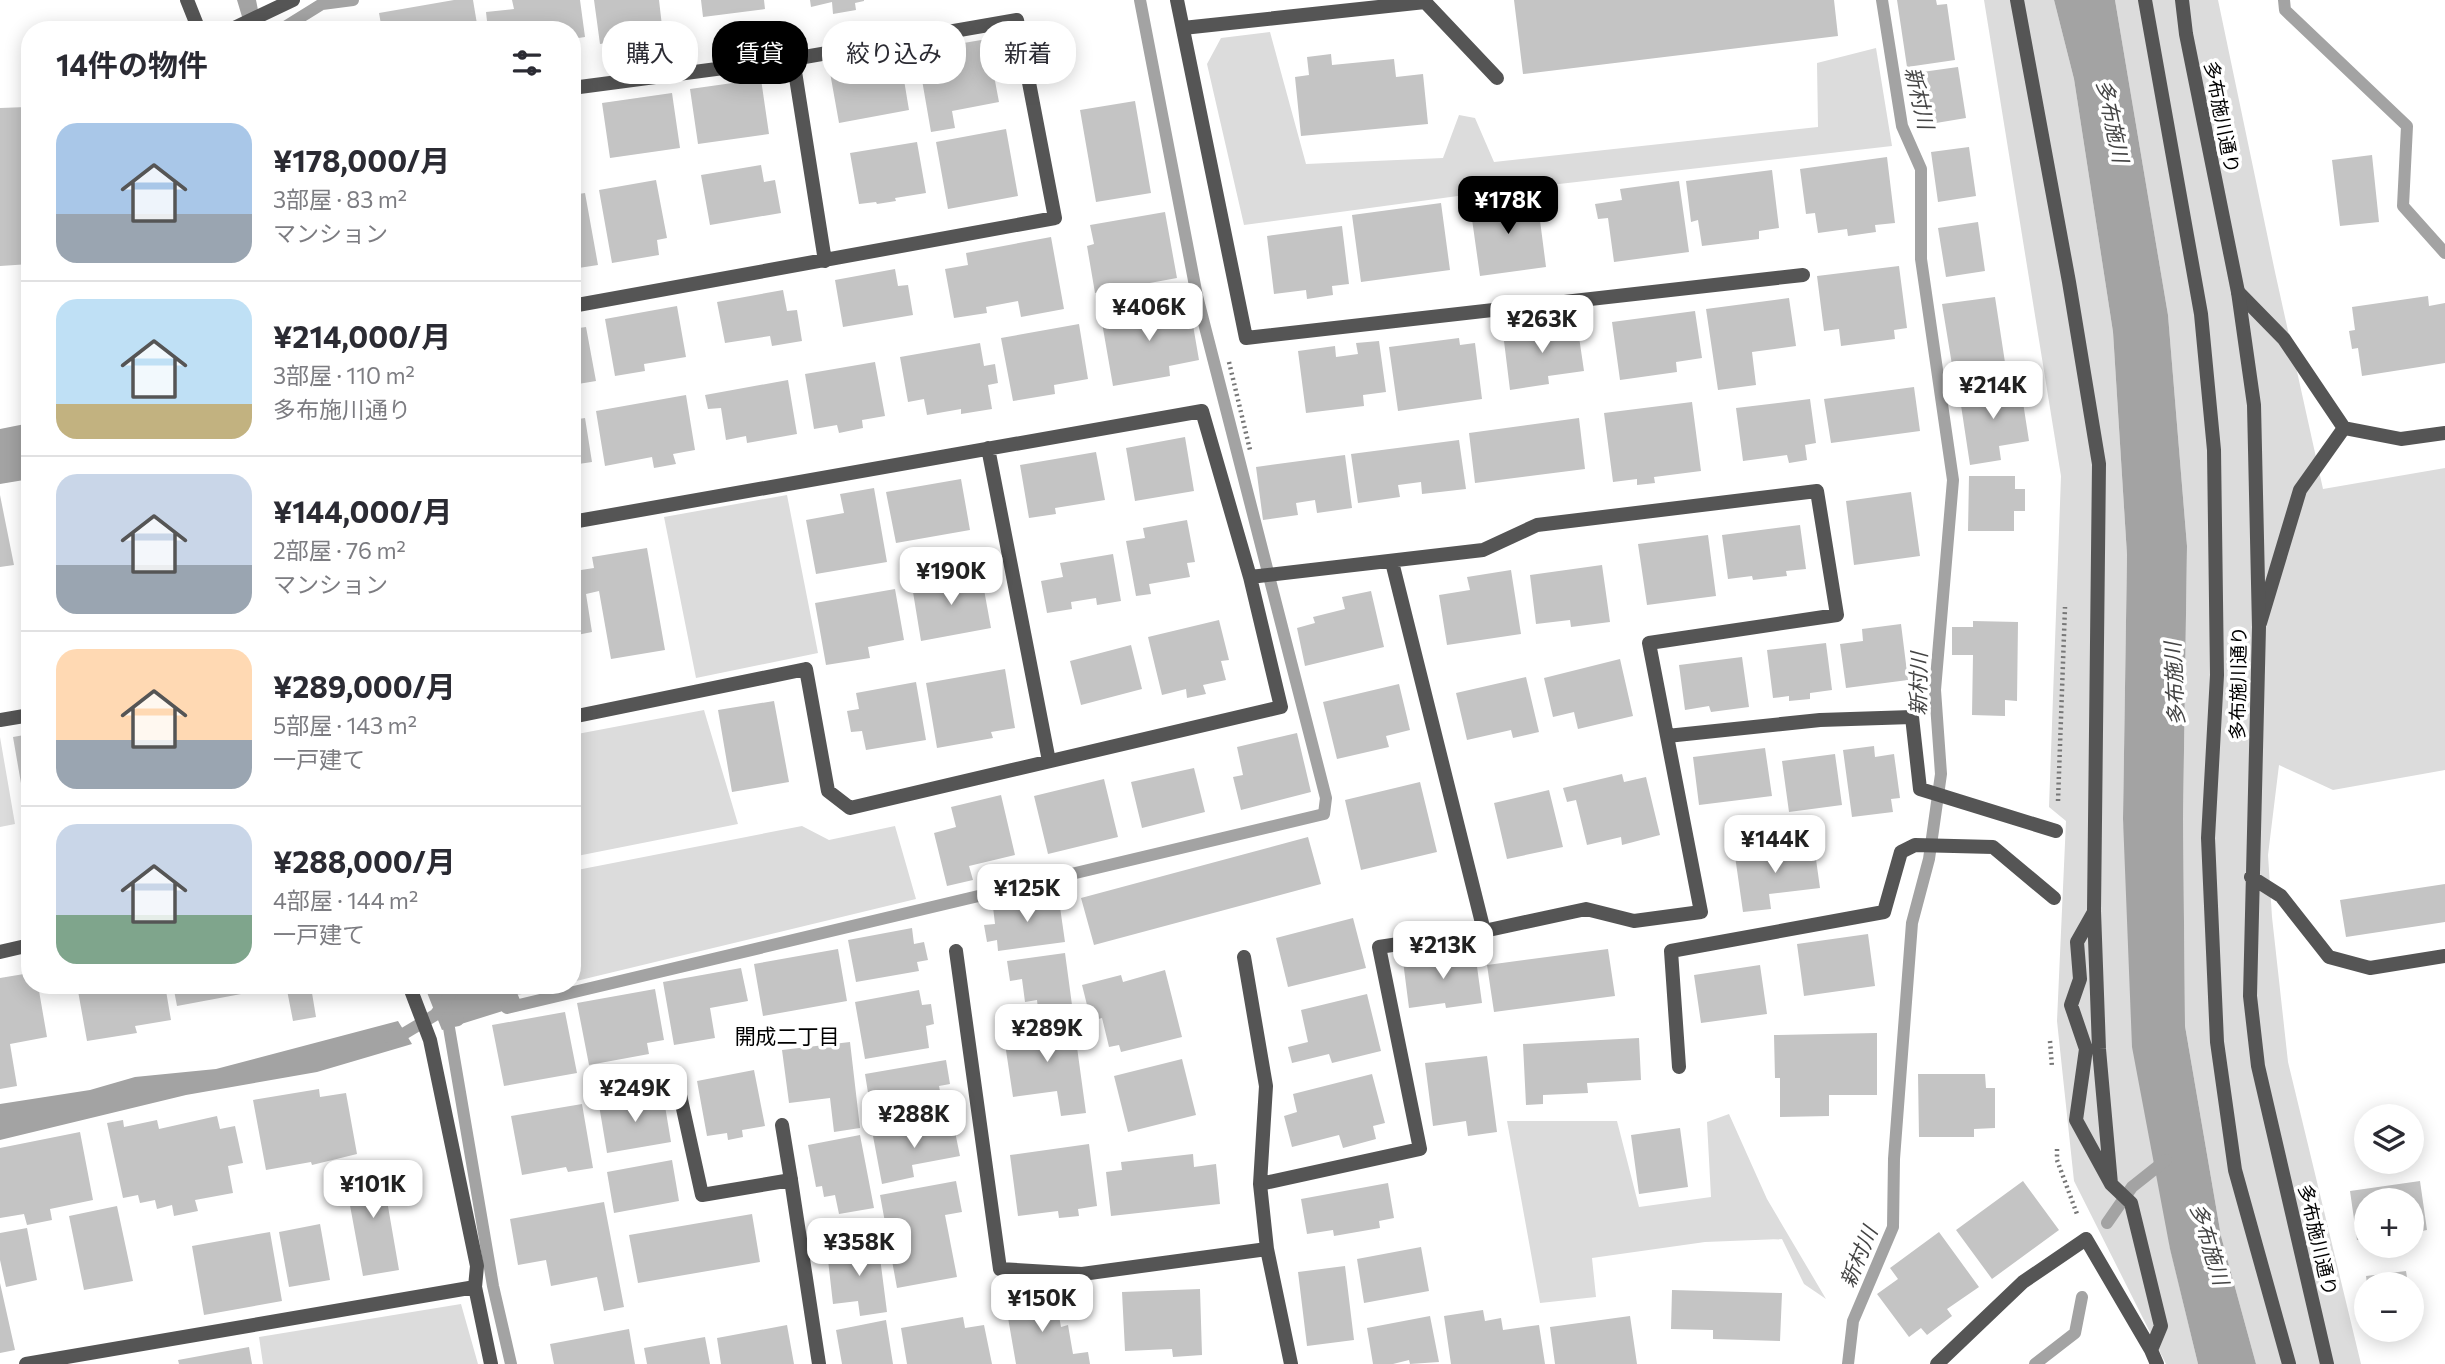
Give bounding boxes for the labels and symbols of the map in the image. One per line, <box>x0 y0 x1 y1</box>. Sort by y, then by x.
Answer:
street label: 多布施川通り <box>2200 59 2245 175</box>
water label: 新村川 <box>1901 64 1940 133</box>
water label: 多布施川 <box>2093 77 2135 166</box>
pin: ¥178K <box>1459 176 1557 236</box>
pin: ¥406K <box>1100 284 1198 343</box>
pin: ¥263K <box>1493 296 1591 355</box>
pin: ¥214K <box>1944 362 2042 421</box>
pin: ¥190K <box>902 548 1000 607</box>
street label: 多布施川通り <box>2225 626 2250 740</box>
water label: 多布施川 <box>2159 639 2188 727</box>
water label: 新村川 <box>1904 650 1931 716</box>
pin: ¥144K <box>1726 816 1824 875</box>
pin: ¥125K <box>978 864 1076 924</box>
pin: ¥213K <box>1394 922 1492 981</box>
pin: ¥289K <box>998 1004 1096 1064</box>
district label: 開成二丁目 <box>735 1023 840 1048</box>
pin: ¥249K <box>586 1064 684 1124</box>
pin: ¥288K <box>865 1090 963 1150</box>
pin: ¥101K <box>324 1160 422 1220</box>
street label: 多布施川通り <box>2294 1182 2343 1298</box>
water label: 多布施川 <box>2186 1200 2235 1289</box>
pin: ¥358K <box>810 1218 908 1278</box>
water label: 新村川 <box>1834 1221 1882 1290</box>
pin: ¥150K <box>993 1274 1091 1334</box>

